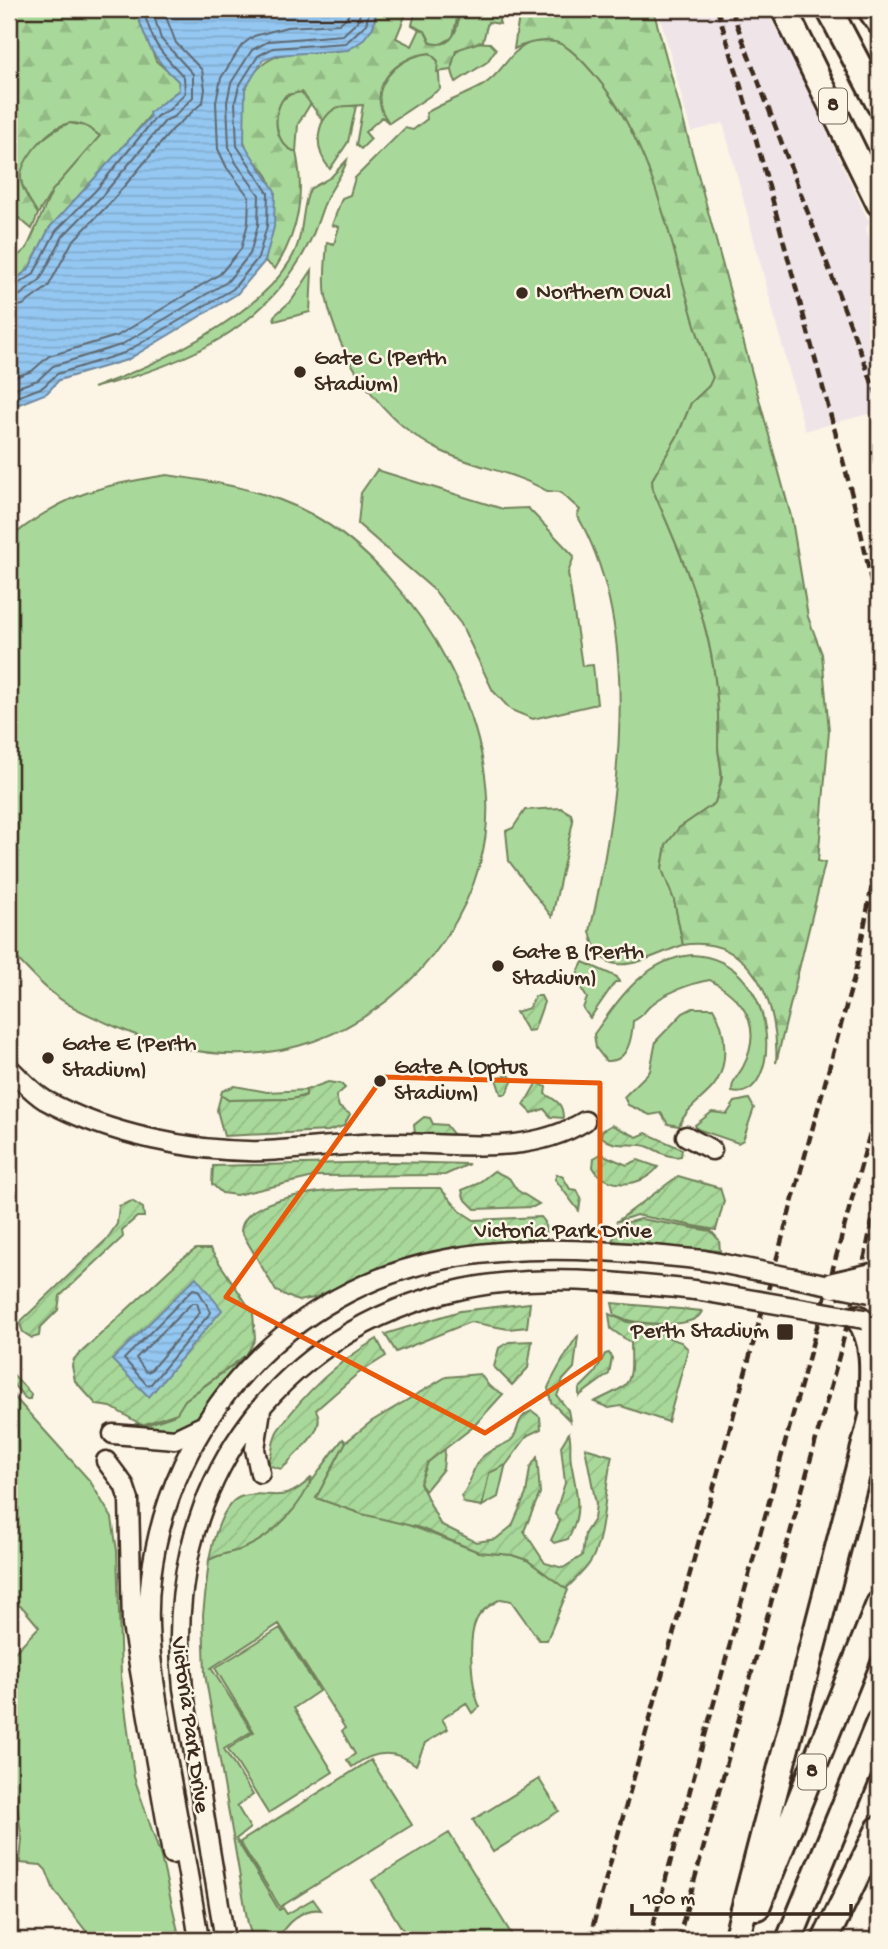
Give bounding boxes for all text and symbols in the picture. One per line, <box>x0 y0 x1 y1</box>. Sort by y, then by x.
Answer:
road number: 8 <box>819 88 847 124</box>
place label: Northern Oval <box>536 280 671 307</box>
marker: Northern Oval <box>514 285 530 301</box>
place label: Gate C (Perth Stadium) <box>314 346 447 399</box>
marker: Gate C (Perth Stadium) <box>292 364 308 380</box>
place label: Gate B (Perth Stadium) <box>512 940 644 993</box>
marker: Gate B (Perth Stadium) <box>490 958 506 974</box>
place label: Gate E (Perth Stadium) <box>62 1032 197 1085</box>
marker: Gate E (Perth Stadium) <box>40 1050 56 1066</box>
place label: Gate A (Optus Stadium) <box>394 1055 528 1108</box>
marker: Gate A (Optus Stadium) <box>372 1073 388 1089</box>
street label: Victoria Park Drive <box>473 1219 653 1246</box>
place label: Perth Stadium <box>630 1319 769 1346</box>
marker: Perth Stadium <box>775 1322 795 1342</box>
street label: Victoria Park Drive <box>163 1634 215 1816</box>
road number: 8 <box>798 1754 826 1790</box>
scale bar <box>632 1872 851 1916</box>
text: 100 m <box>642 1888 695 1913</box>

